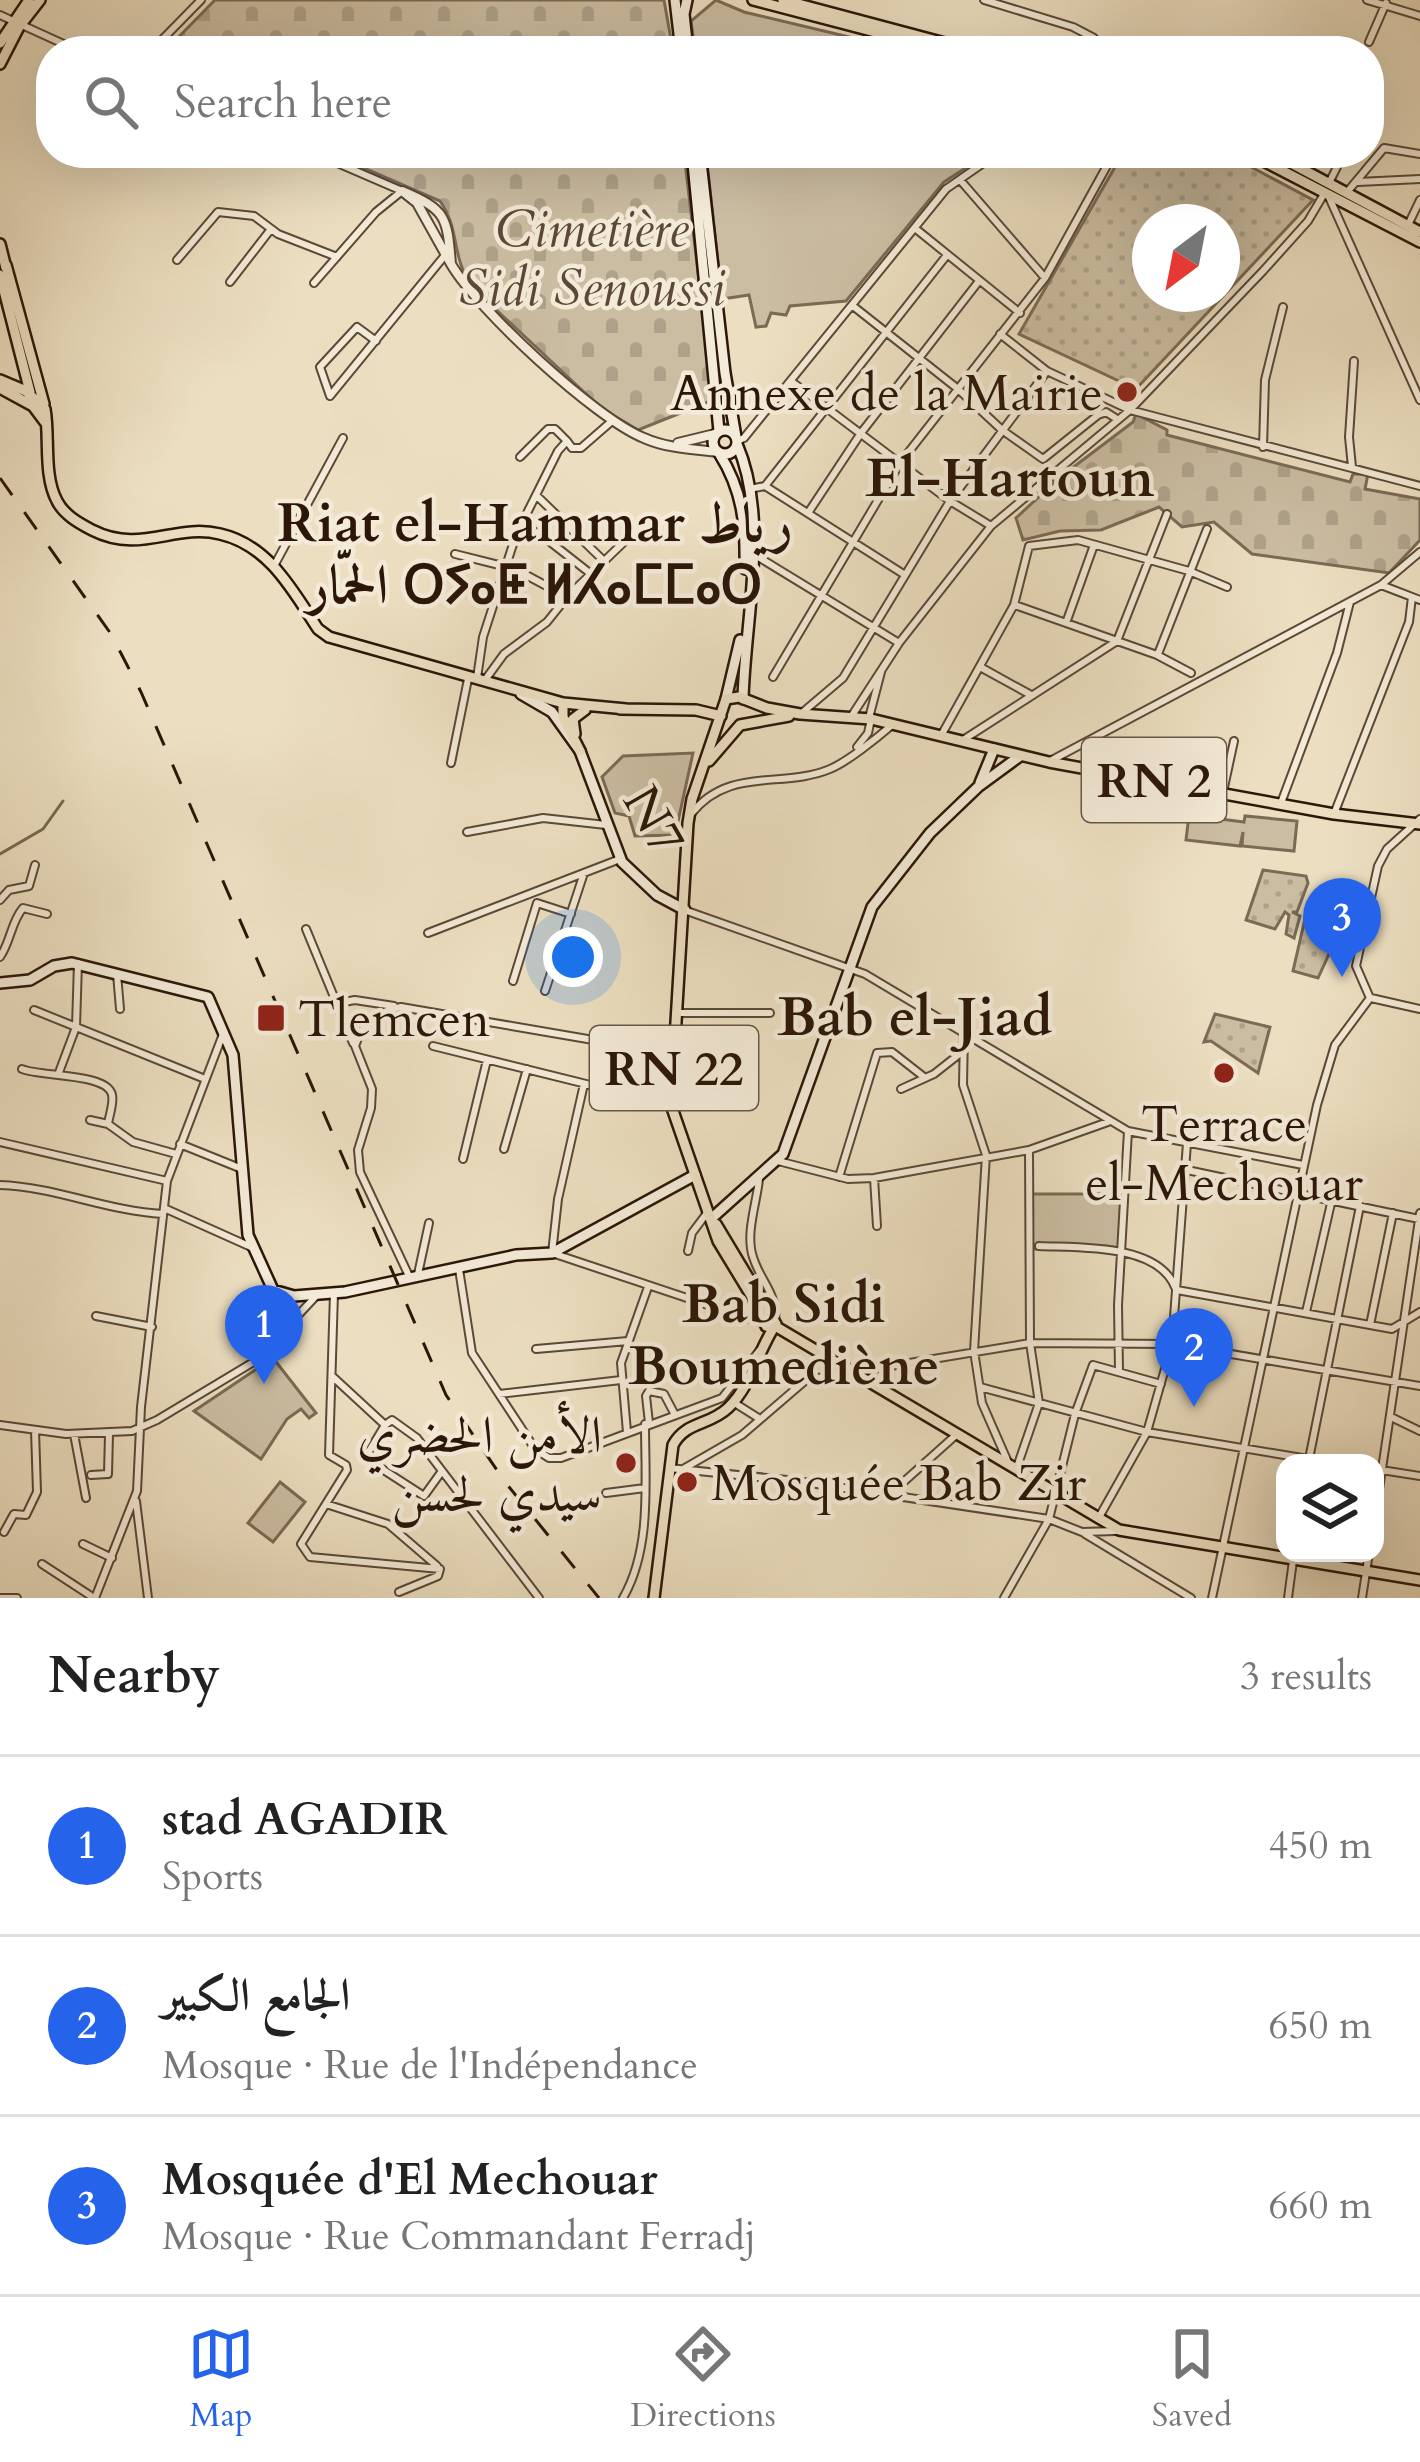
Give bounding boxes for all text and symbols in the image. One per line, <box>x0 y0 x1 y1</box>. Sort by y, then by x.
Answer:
search box <box>36 36 1384 168</box>
icon: search <box>78 69 144 135</box>
text: Search here <box>174 72 392 133</box>
park label: Cimetière Sidi Senoussi <box>459 195 726 324</box>
north arrow <box>1132 204 1240 312</box>
place label: Annexe de la Mairie <box>670 359 1103 429</box>
marker: Annexe de la Mairie <box>1114 379 1140 405</box>
district label: El-Hartoun <box>866 443 1155 516</box>
district label: Riat el-Hammar رياط الحمّار ⵔⵢⴰⵟ ⵍⵃⴰⵎⵎⴰⵔ <box>277 488 793 623</box>
road number: RN 2 <box>1082 738 1226 822</box>
street label: N7 <box>606 773 701 869</box>
pin: 3 <box>1303 878 1381 977</box>
your location <box>543 927 603 987</box>
district label: Bab el-Jiad <box>778 982 1053 1055</box>
place label: Tlemcen <box>298 985 490 1055</box>
marker: Tlemcen <box>255 1002 287 1034</box>
road number: RN 22 <box>590 1026 758 1110</box>
marker: Terrace el-Mechouar <box>1211 1060 1237 1086</box>
place label: Terrace el-Mechouar <box>1085 1090 1363 1219</box>
district label: Bab Sidi Boumediène <box>629 1269 939 1404</box>
pin: 1 <box>225 1285 303 1384</box>
pin: 2 <box>1155 1308 1233 1407</box>
place label: الأمن الحضري سيدي لحسن <box>357 1400 602 1534</box>
place label: Mosquée Bab Zir <box>711 1449 1086 1519</box>
marker: الأمن الحضري سيدي لحسن <box>613 1450 639 1476</box>
map controls <box>1276 1454 1384 1562</box>
button: layers <box>1276 1454 1384 1562</box>
marker: Mosquée Bab Zir <box>674 1469 700 1495</box>
text: Nearby <box>48 1641 220 1711</box>
text: 3 results <box>1240 1650 1372 1703</box>
text: stad AGADIR <box>162 1789 448 1850</box>
text: 1 <box>77 1819 97 1872</box>
text: 450 m <box>1269 1819 1372 1872</box>
text: Sports <box>162 1850 263 1903</box>
text: الجامع الكبير <box>162 1965 350 2026</box>
text: 2 <box>77 1999 97 2052</box>
text: 650 m <box>1269 1999 1372 2052</box>
text: Mosque · Rue de l'Indépendance <box>162 2039 698 2092</box>
text: Mosquée d'El Mechouar <box>162 2149 658 2210</box>
text: 3 <box>77 2179 97 2232</box>
text: 660 m <box>1269 2179 1372 2232</box>
text: Mosque · Rue Commandant Ferradj <box>162 2210 756 2263</box>
tab: Map <box>188 2321 254 2438</box>
tab: Directions <box>630 2321 776 2438</box>
tab: Saved <box>1152 2321 1232 2438</box>

